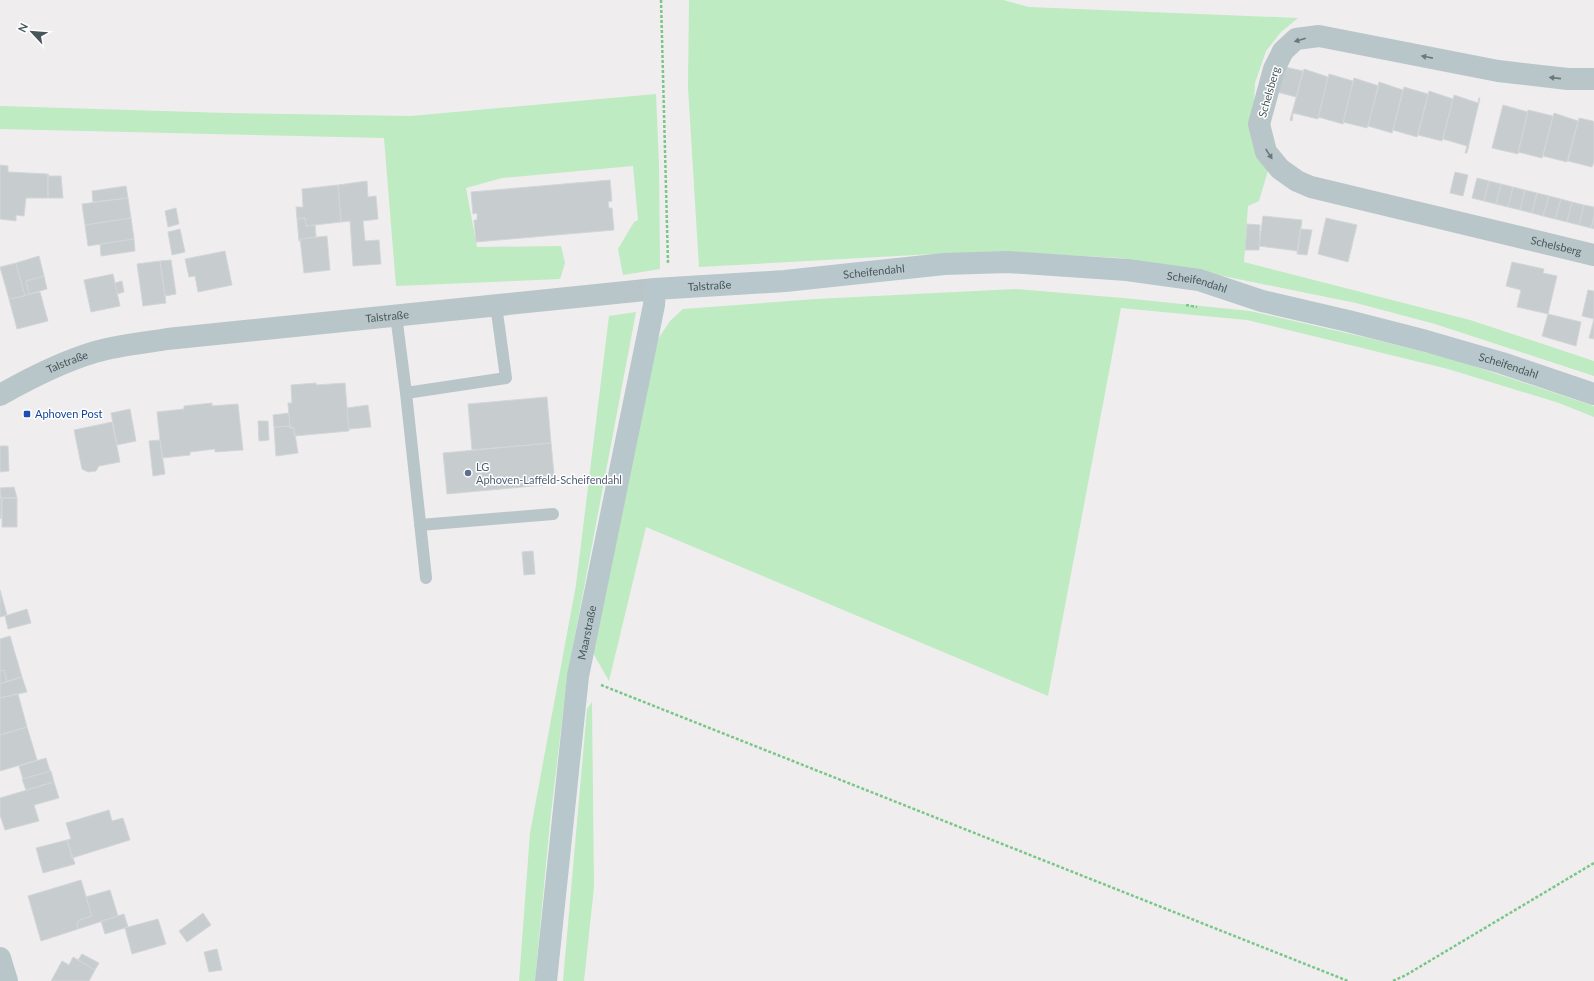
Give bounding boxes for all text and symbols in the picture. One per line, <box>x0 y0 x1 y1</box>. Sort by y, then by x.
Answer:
north arrow <box>12 12 52 52</box>
text: N <box>15 21 30 34</box>
one-way arrow <box>1293 37 1305 43</box>
one-way arrow <box>1421 54 1433 60</box>
street label: Schelsberg <box>1255 65 1282 119</box>
one-way arrow <box>1549 75 1561 81</box>
one-way arrow <box>1265 149 1273 160</box>
street label: Schelsberg <box>1529 233 1583 258</box>
street label: Scheifendahl <box>842 261 905 281</box>
street label: Scheifendahl <box>1166 269 1229 295</box>
street label: Talstraße <box>687 277 732 293</box>
street label: Talstraße <box>365 307 410 325</box>
street label: Talstraße <box>44 348 90 376</box>
street label: Scheifendahl <box>1477 350 1540 381</box>
place label: Aphoven Post <box>35 407 102 420</box>
marker: Aphoven Post <box>22 409 32 419</box>
place label: LG Aphoven-Laffeld-Scheifendahl <box>476 460 622 486</box>
marker: LG Aphoven-Laffeld-Scheifendahl <box>463 468 473 478</box>
street label: Maarstraße <box>574 604 598 661</box>

